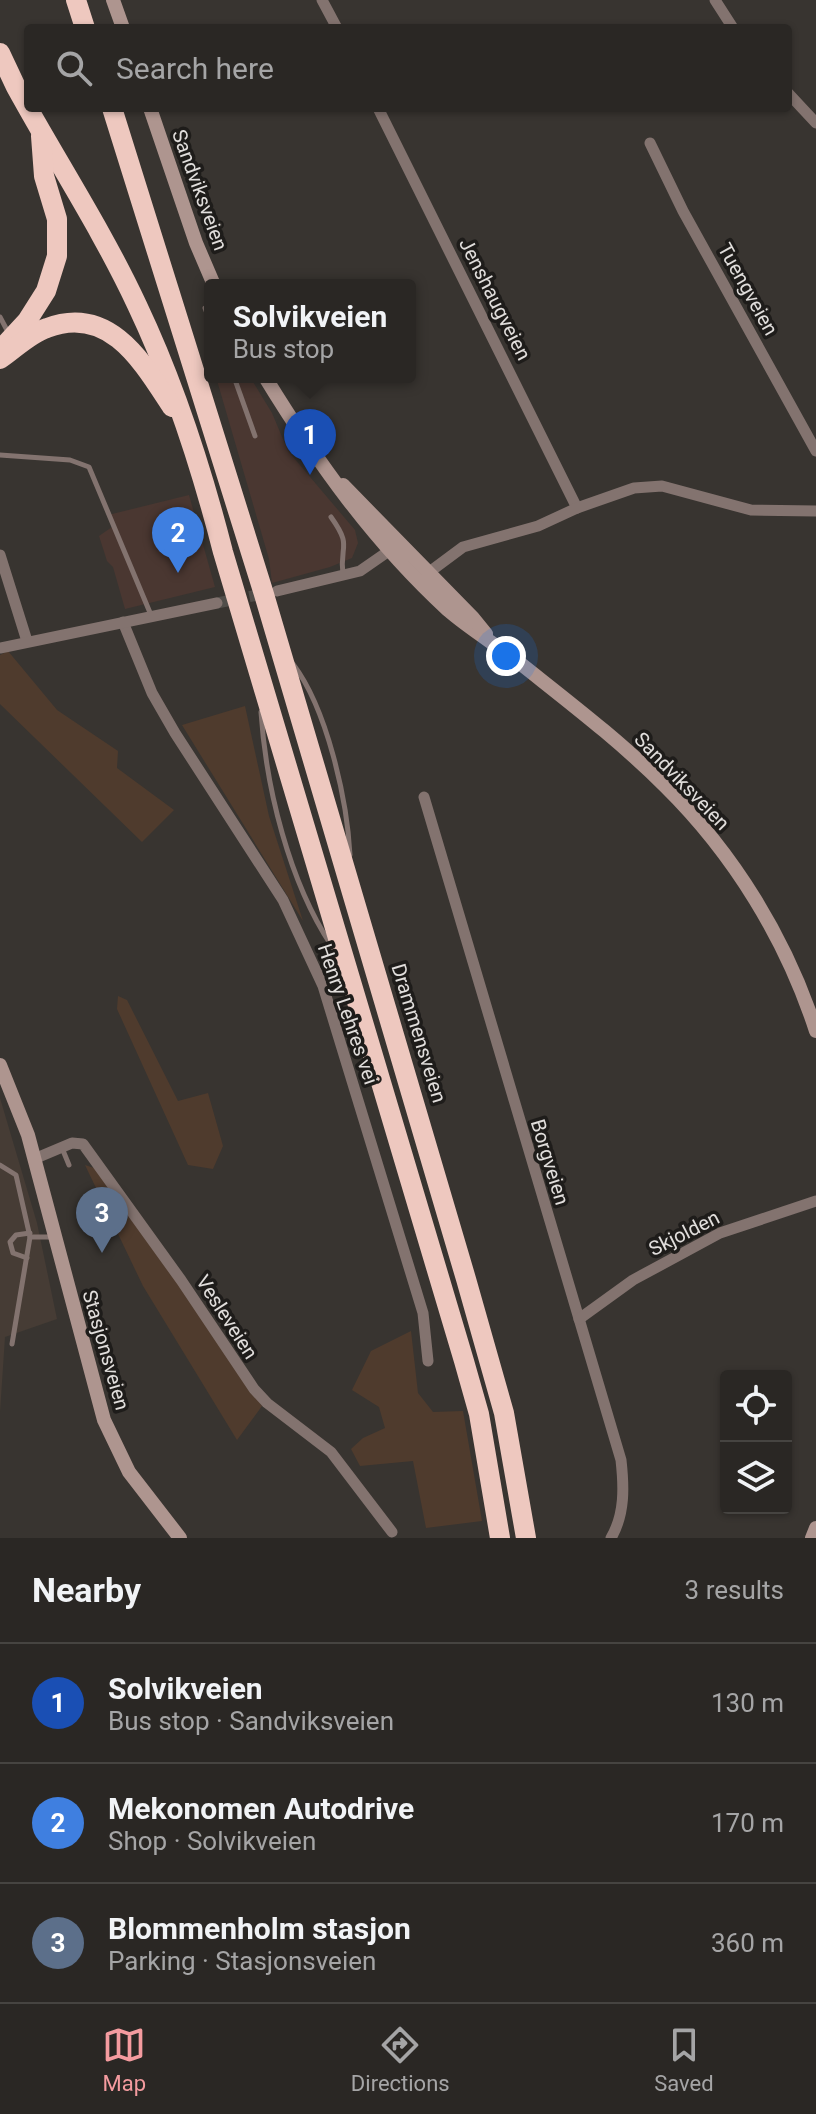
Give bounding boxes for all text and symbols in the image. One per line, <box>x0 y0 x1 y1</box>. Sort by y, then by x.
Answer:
search box <box>24 24 792 112</box>
icon: search <box>52 46 96 90</box>
text: Search here <box>116 51 274 86</box>
street label: Sandviksveien <box>167 126 233 254</box>
street label: Jenshaugveien <box>454 234 536 364</box>
street label: Tuengveien <box>713 239 783 339</box>
popup <box>204 279 416 383</box>
text: Solvikveien <box>233 299 387 334</box>
text: Bus stop <box>233 334 334 364</box>
pin: 1 <box>284 409 336 475</box>
pin: 2 <box>152 507 204 573</box>
your location <box>486 636 526 676</box>
street label: Sandviksveien <box>629 727 735 835</box>
street label: Henry Lehres vei <box>313 941 383 1087</box>
street label: Drammensveien <box>386 961 452 1105</box>
street label: Borgveien <box>526 1116 574 1208</box>
pin: 3 <box>76 1187 128 1253</box>
street label: Skjolden <box>645 1205 723 1261</box>
street label: Vesleveien <box>191 1271 263 1363</box>
street label: Stasjonsveien <box>77 1287 135 1413</box>
map controls <box>720 1370 792 1514</box>
button: locate <box>720 1370 792 1442</box>
button: layers <box>720 1442 792 1514</box>
text: Nearby <box>32 1570 141 1610</box>
text: 3 results <box>685 1575 784 1605</box>
text: Solvikveien <box>108 1671 263 1706</box>
text: 1 <box>51 1688 65 1718</box>
text: 130 m <box>711 1688 784 1718</box>
text: Bus stop · Sandviksveien <box>108 1706 394 1736</box>
text: Mekonomen Autodrive <box>108 1791 414 1826</box>
text: 2 <box>51 1808 65 1838</box>
text: 170 m <box>711 1808 784 1838</box>
text: Shop · Solvikveien <box>108 1826 316 1856</box>
text: Blommenholm stasjon <box>108 1911 411 1946</box>
text: 3 <box>51 1928 65 1958</box>
text: 360 m <box>711 1928 784 1958</box>
text: Parking · Stasjonsveien <box>108 1946 376 1976</box>
tab: Map <box>102 2023 146 2096</box>
tab: Directions <box>351 2023 450 2096</box>
tab: Saved <box>654 2023 714 2096</box>

